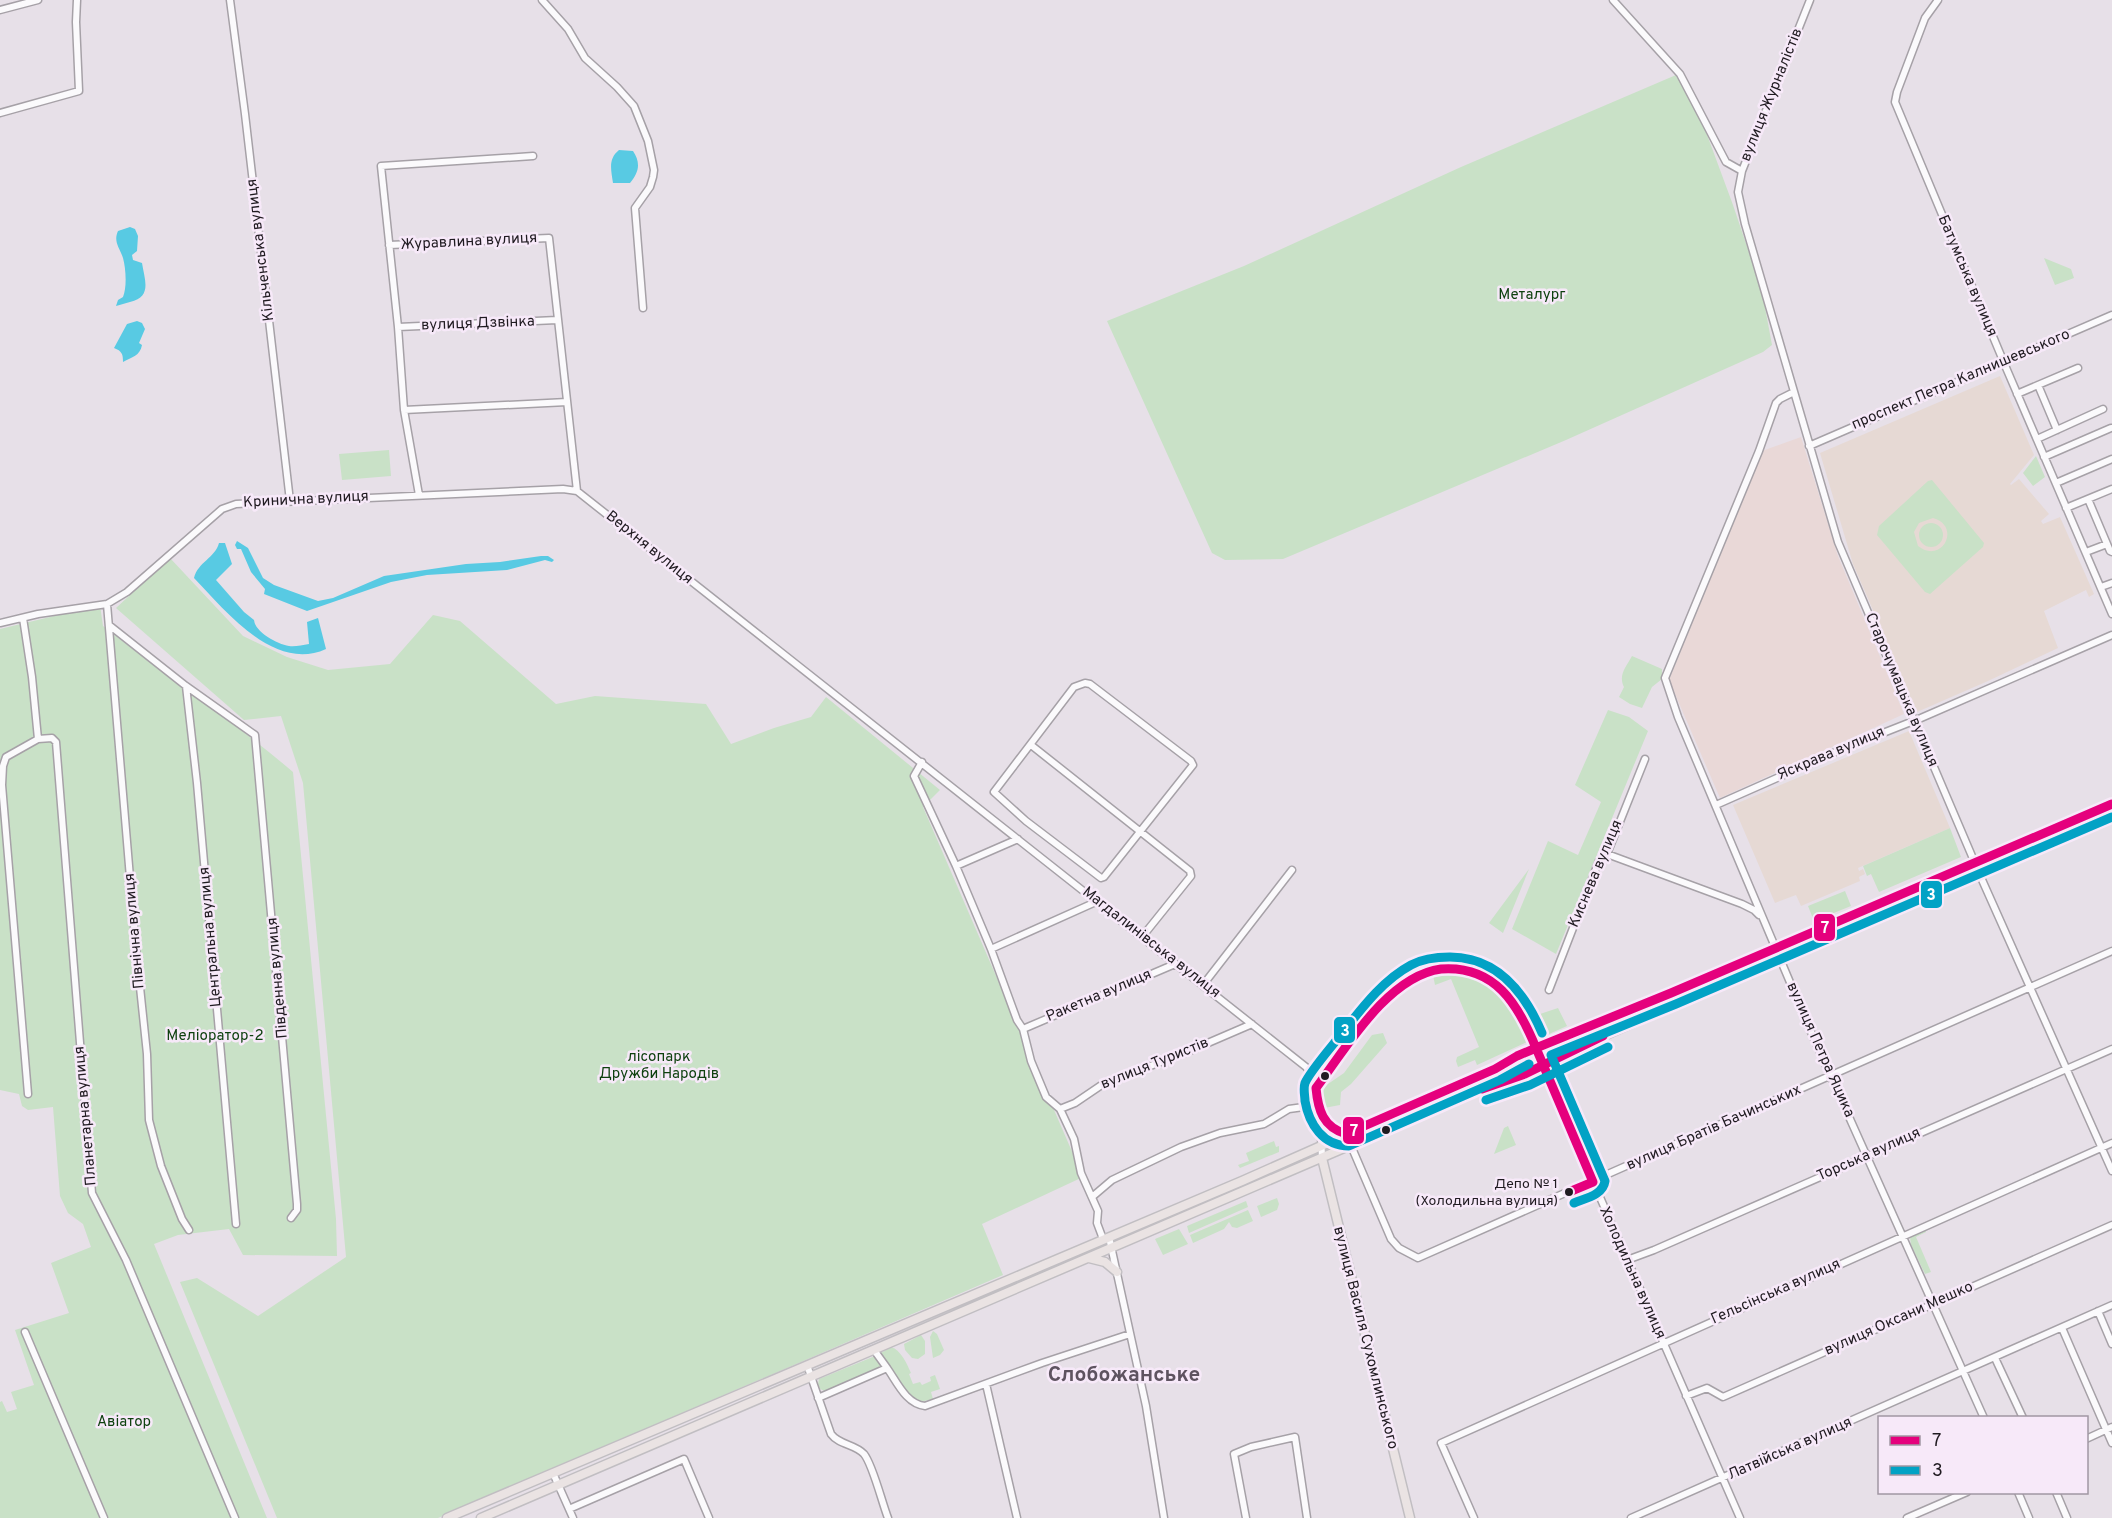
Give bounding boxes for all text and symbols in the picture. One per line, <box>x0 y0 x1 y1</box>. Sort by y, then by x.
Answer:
street label: вулиця Журналістів <box>1737 26 1807 164</box>
street label: Кільченська вулиця <box>243 178 279 322</box>
street label: Батумська вулиця <box>1933 212 2001 340</box>
street label: Журавлина вулиця <box>400 229 538 255</box>
park label: Металург <box>1498 286 1566 305</box>
street label: вулиця Дзвінка <box>421 313 535 335</box>
street label: проспект Петра Калнишевського <box>1849 325 2073 435</box>
street label: Кринична вулиця <box>243 487 369 513</box>
street label: Верхня вулиця <box>602 507 696 589</box>
street label: Старочумацька вулиця <box>1860 610 1942 770</box>
street label: Яскрава вулиця <box>1774 723 1888 785</box>
street label: Киснева вулиця <box>1565 817 1627 931</box>
street label: Центральна вулиця <box>195 866 227 1008</box>
street label: Північна вулиця <box>120 872 150 990</box>
line badge: 3 <box>1920 880 1943 909</box>
street label: Магдалинівська вулиця <box>1078 883 1224 1003</box>
text: 3 <box>1926 886 1936 906</box>
line badge: 7 <box>1813 913 1836 942</box>
street label: Південна вулиця <box>263 917 293 1039</box>
text: 7 <box>1821 919 1829 939</box>
street label: Ракетна вулиця <box>1043 965 1155 1027</box>
street label: вулиця Петра Яцика <box>1782 979 1858 1121</box>
line badge: 3 <box>1333 1016 1356 1044</box>
text: 3 <box>1340 1022 1350 1042</box>
park label: Меліоратор-2 <box>166 1027 264 1046</box>
street label: вулиця Туристів <box>1098 1034 1212 1094</box>
street label: Планетарна вулиця <box>70 1045 102 1187</box>
park label: лісопарк Дружби Народів <box>599 1048 719 1084</box>
unlabelled marker <box>1319 1070 1331 1082</box>
street label: вулиця Братів Бачинських <box>1624 1081 1805 1175</box>
line badge: 7 <box>1342 1116 1365 1145</box>
text: 7 <box>1350 1122 1358 1142</box>
unlabelled marker <box>1380 1124 1392 1136</box>
street label: Торська вулиця <box>1814 1124 1924 1186</box>
place label: Депо № 1 (Холодильна вулиця) <box>1416 1176 1558 1210</box>
marker: Депо № 1 (Холодильна вулиця) <box>1563 1186 1575 1198</box>
street label: Холодильна вулиця <box>1594 1204 1670 1342</box>
street label: вулиця Василя Сухомлинського <box>1328 1225 1402 1451</box>
street label: Гельсінська вулиця <box>1708 1255 1844 1329</box>
street label: вулиця Оксани Мешко <box>1822 1278 1976 1360</box>
district label: Слобожанське <box>1048 1362 1200 1389</box>
park label: Авіатор <box>97 1413 151 1432</box>
street label: Латвійська вулиця <box>1725 1413 1855 1485</box>
legend <box>1878 1416 2088 1494</box>
text: 7 <box>1932 1430 1941 1453</box>
text: 3 <box>1932 1460 1943 1483</box>

